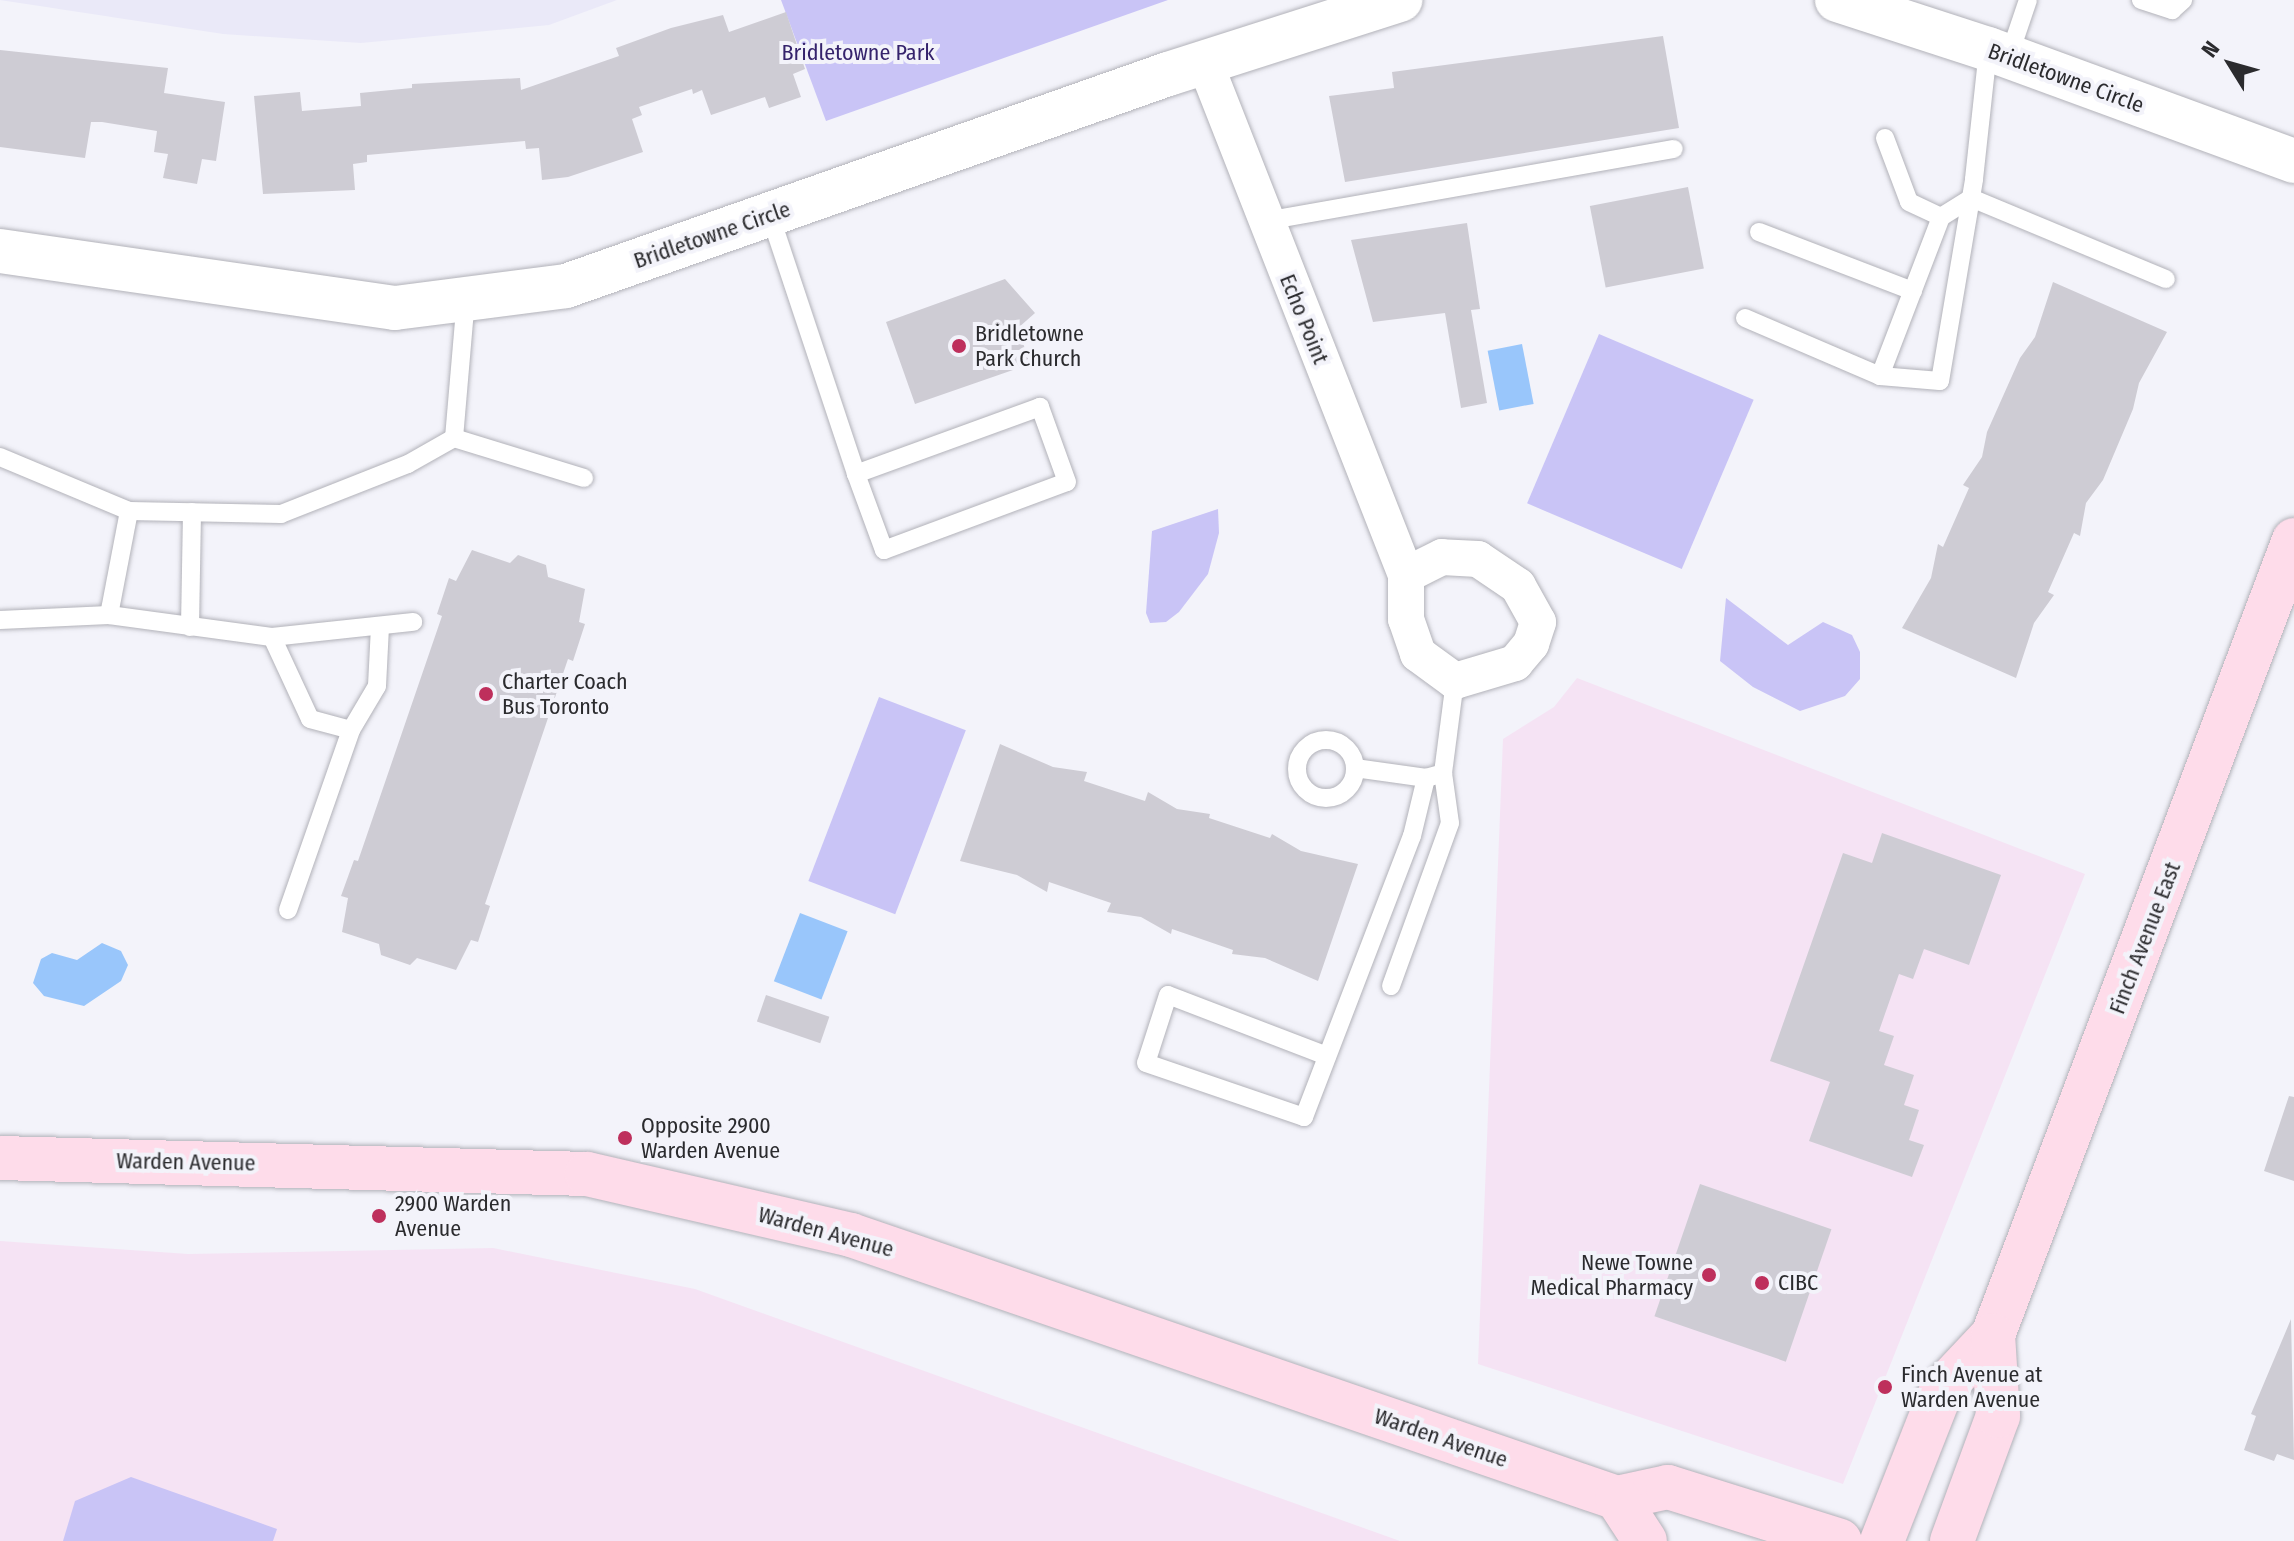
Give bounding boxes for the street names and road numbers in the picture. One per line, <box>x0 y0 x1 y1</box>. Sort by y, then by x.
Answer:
street label: Bridletowne Circle <box>1984 38 2148 118</box>
street label: Bridletowne Circle <box>630 196 794 274</box>
street label: Echo Point <box>1274 270 1334 368</box>
street label: Finch Avenue East <box>2104 858 2186 1018</box>
street label: Warden Avenue <box>116 1148 256 1176</box>
street label: Warden Avenue <box>755 1201 897 1263</box>
street label: Warden Avenue <box>1371 1403 1511 1473</box>

